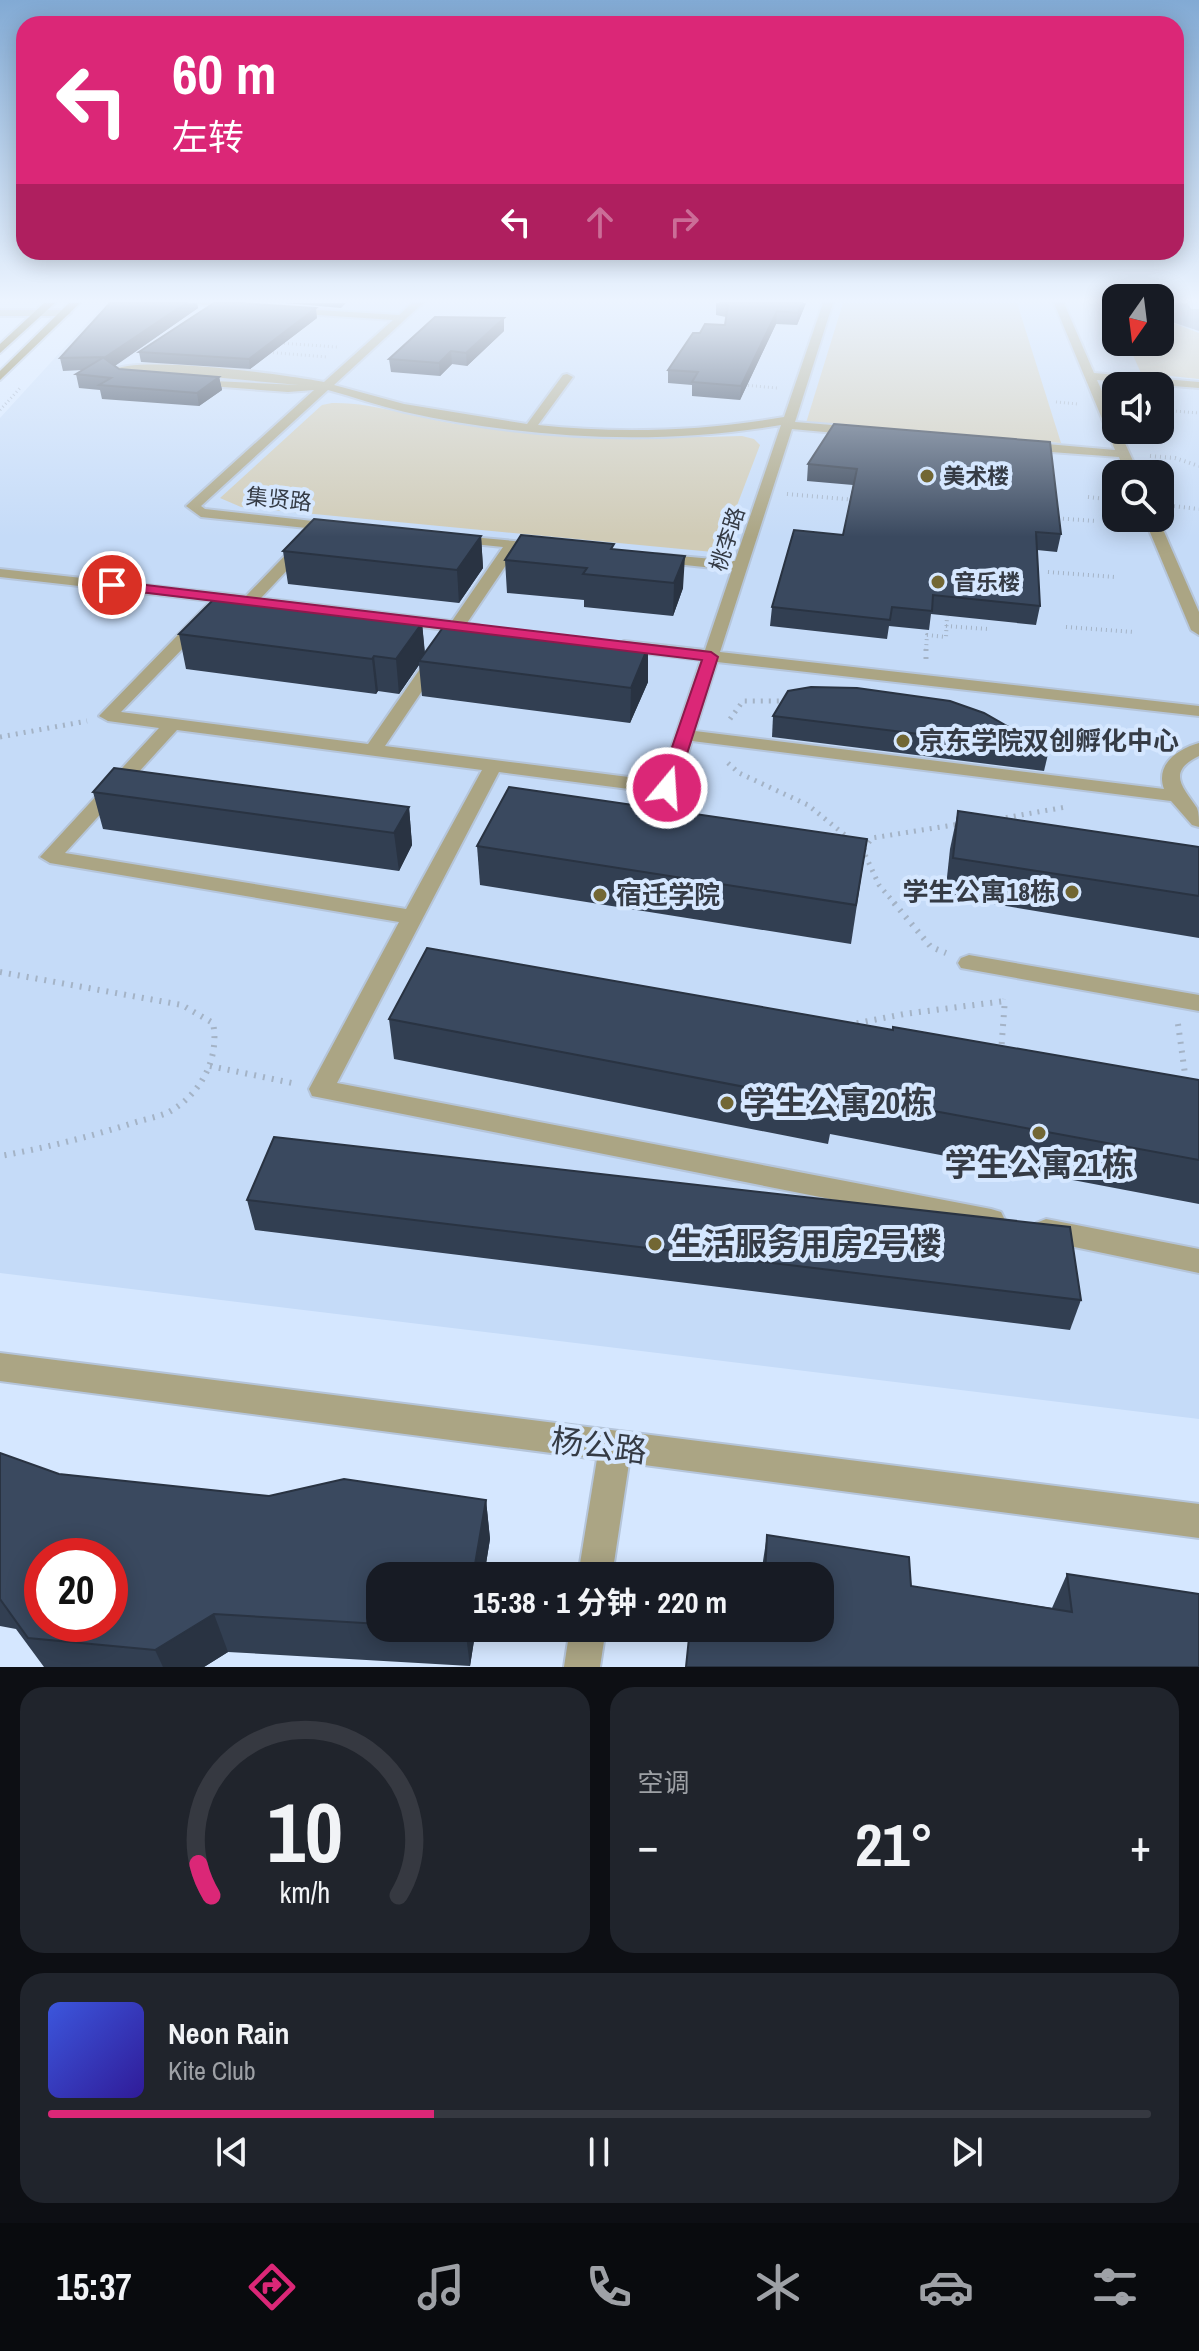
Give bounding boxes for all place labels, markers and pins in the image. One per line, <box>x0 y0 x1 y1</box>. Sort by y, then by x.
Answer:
place label: 美术楼 <box>943 461 1009 491</box>
marker: 美术楼 <box>918 467 936 485</box>
pin <box>78 551 146 619</box>
place label: 音乐楼 <box>954 567 1020 597</box>
marker: 音乐楼 <box>929 573 947 591</box>
place label: 京东学院双创孵化中心 <box>919 723 1179 758</box>
marker: 京东学院双创孵化中心 <box>894 732 912 750</box>
place label: 学生公寓18栋 <box>902 874 1056 909</box>
place label: 宿迁学院 <box>616 877 720 912</box>
marker: 学生公寓18栋 <box>1063 883 1081 901</box>
marker: 宿迁学院 <box>591 886 609 904</box>
place label: 学生公寓20栋 <box>743 1081 932 1124</box>
marker: 学生公寓20栋 <box>718 1094 736 1112</box>
marker: 学生公寓21栋 <box>1030 1124 1048 1142</box>
place label: 学生公寓21栋 <box>944 1143 1134 1186</box>
place label: 生活服务用房2号楼 <box>671 1222 942 1265</box>
marker: 生活服务用房2号楼 <box>646 1235 664 1253</box>

